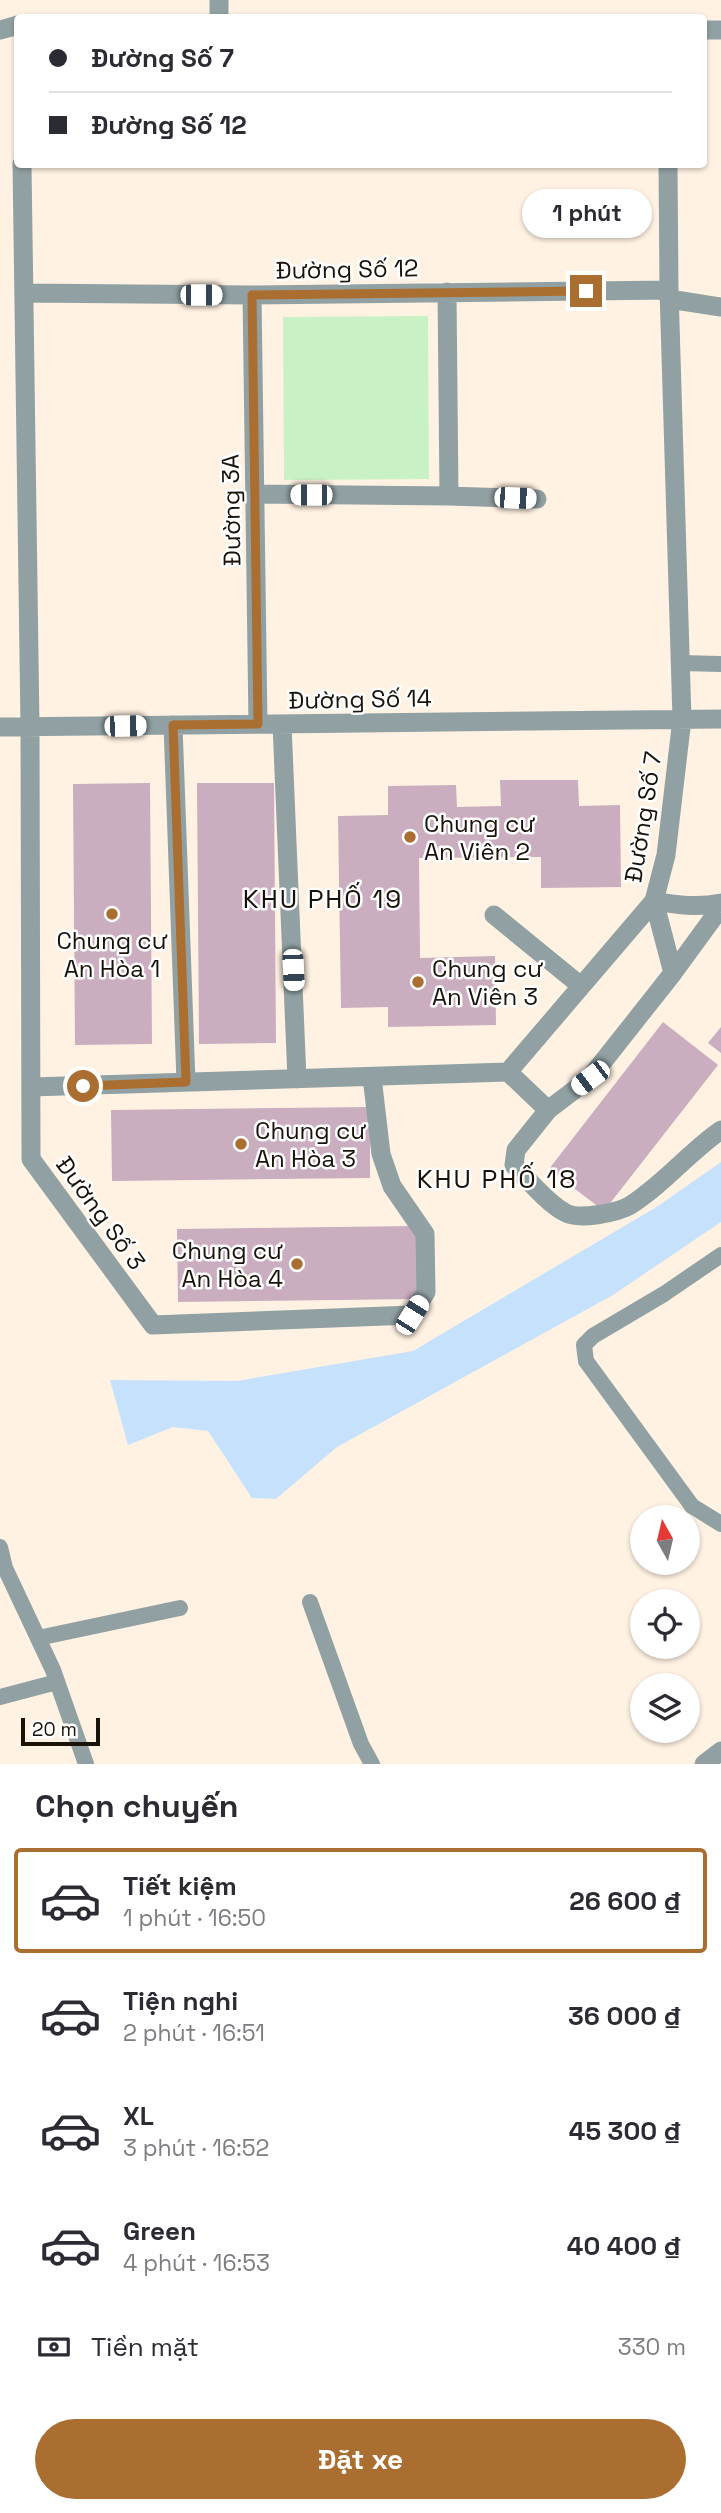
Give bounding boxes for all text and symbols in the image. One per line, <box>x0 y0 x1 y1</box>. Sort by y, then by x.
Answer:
text: Đường Số 7 <box>91 41 234 75</box>
text: Đường Số 12 <box>91 108 247 142</box>
callout: 1 phút <box>521 190 651 238</box>
text: 1 phút <box>552 198 622 228</box>
street label: Đường Số 12 <box>275 252 419 286</box>
route end <box>570 275 602 307</box>
car <box>181 285 223 306</box>
street label: Đường 3A <box>215 454 247 566</box>
car <box>291 485 333 506</box>
car <box>494 487 537 509</box>
street label: Đường Số 14 <box>288 682 432 716</box>
car <box>104 715 147 737</box>
street label: Đường Số 7 <box>617 749 669 885</box>
place label: Chung cư An Viên 2 <box>424 808 535 867</box>
marker: Chung cư An Viên 2 <box>402 829 418 845</box>
district label: KHU PHỐ 19 <box>243 882 403 916</box>
marker: Chung cư An Hòa 1 <box>104 906 120 922</box>
place label: Chung cư An Hòa 1 <box>56 925 168 984</box>
car <box>282 948 305 992</box>
place label: Chung cư An Viên 3 <box>432 953 543 1012</box>
marker: Chung cư An Viên 3 <box>410 974 426 990</box>
car <box>567 1057 614 1099</box>
route start <box>67 1070 99 1102</box>
place label: Chung cư An Hòa 3 <box>255 1115 366 1174</box>
marker: Chung cư An Hòa 3 <box>233 1136 249 1152</box>
street label: Đường Số 3 <box>49 1150 153 1276</box>
district label: KHU PHỐ 18 <box>417 1162 577 1196</box>
place label: Chung cư An Hòa 4 <box>172 1235 283 1294</box>
marker: Chung cư An Hòa 4 <box>289 1256 305 1272</box>
car <box>392 1292 433 1338</box>
north arrow <box>630 1505 700 1575</box>
map controls <box>630 1505 700 1743</box>
button: locate <box>630 1589 700 1659</box>
button: layers <box>630 1673 700 1743</box>
scale bar <box>21 1715 100 1747</box>
text: 20 m <box>32 1717 77 1742</box>
text: Chọn chuyến <box>35 1786 239 1826</box>
icon: car <box>39 1869 102 1932</box>
text: Tiết kiệm <box>123 1869 237 1903</box>
text: 26 600 ₫ <box>569 1884 682 1918</box>
text: 1 phút · 16:50 <box>123 1903 266 1933</box>
icon: car <box>39 1984 102 2047</box>
text: Tiện nghi <box>123 1984 238 2018</box>
text: 36 000 ₫ <box>568 1999 682 2033</box>
text: 2 phút · 16:51 <box>123 2018 265 2048</box>
icon: car <box>39 2099 102 2162</box>
text: XL <box>123 2099 154 2133</box>
text: 45 300 ₫ <box>569 2114 682 2148</box>
text: 3 phút · 16:52 <box>123 2133 269 2163</box>
icon: car <box>39 2214 102 2277</box>
text: Green <box>123 2214 196 2248</box>
text: 40 400 ₫ <box>567 2229 682 2263</box>
text: 4 phút · 16:53 <box>123 2248 270 2278</box>
icon: cash <box>35 2328 73 2366</box>
text: Tiền mặt <box>91 2330 199 2364</box>
text: 330 m <box>618 2332 686 2362</box>
button: Đặt xe <box>35 2419 686 2499</box>

